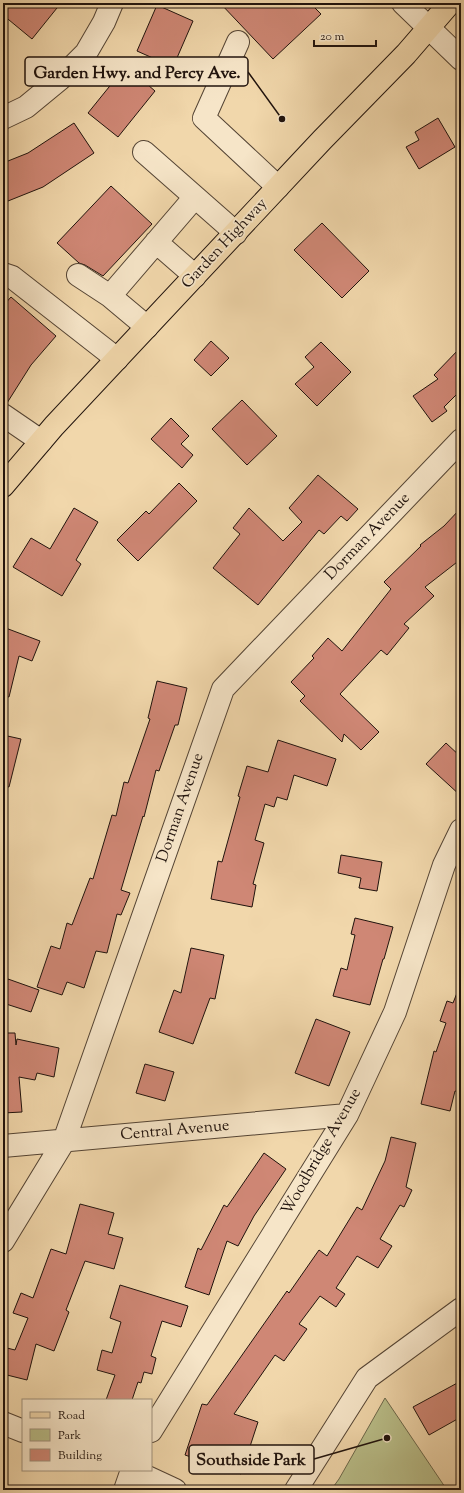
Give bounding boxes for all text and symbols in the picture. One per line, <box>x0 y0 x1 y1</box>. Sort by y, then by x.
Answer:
scale bar <box>314 22 376 48</box>
text: 20 m <box>320 28 345 46</box>
callout: Garden Hwy. and Percy Ave. <box>25 57 248 86</box>
text: Garden Hwy. and Percy Ave. <box>33 62 241 86</box>
street label: Garden Highway <box>177 193 273 295</box>
street label: Dorman Avenue <box>320 488 416 586</box>
street label: Dorman Avenue <box>152 750 210 866</box>
street label: Woodbridge Avenue <box>276 1084 368 1220</box>
street label: Central Avenue <box>120 1115 230 1147</box>
legend <box>22 1399 152 1471</box>
text: Road <box>58 1407 85 1425</box>
text: Park <box>58 1427 81 1445</box>
callout: Southside Park <box>189 1445 314 1474</box>
text: Building <box>58 1447 102 1465</box>
text: Southside Park <box>196 1449 307 1473</box>

